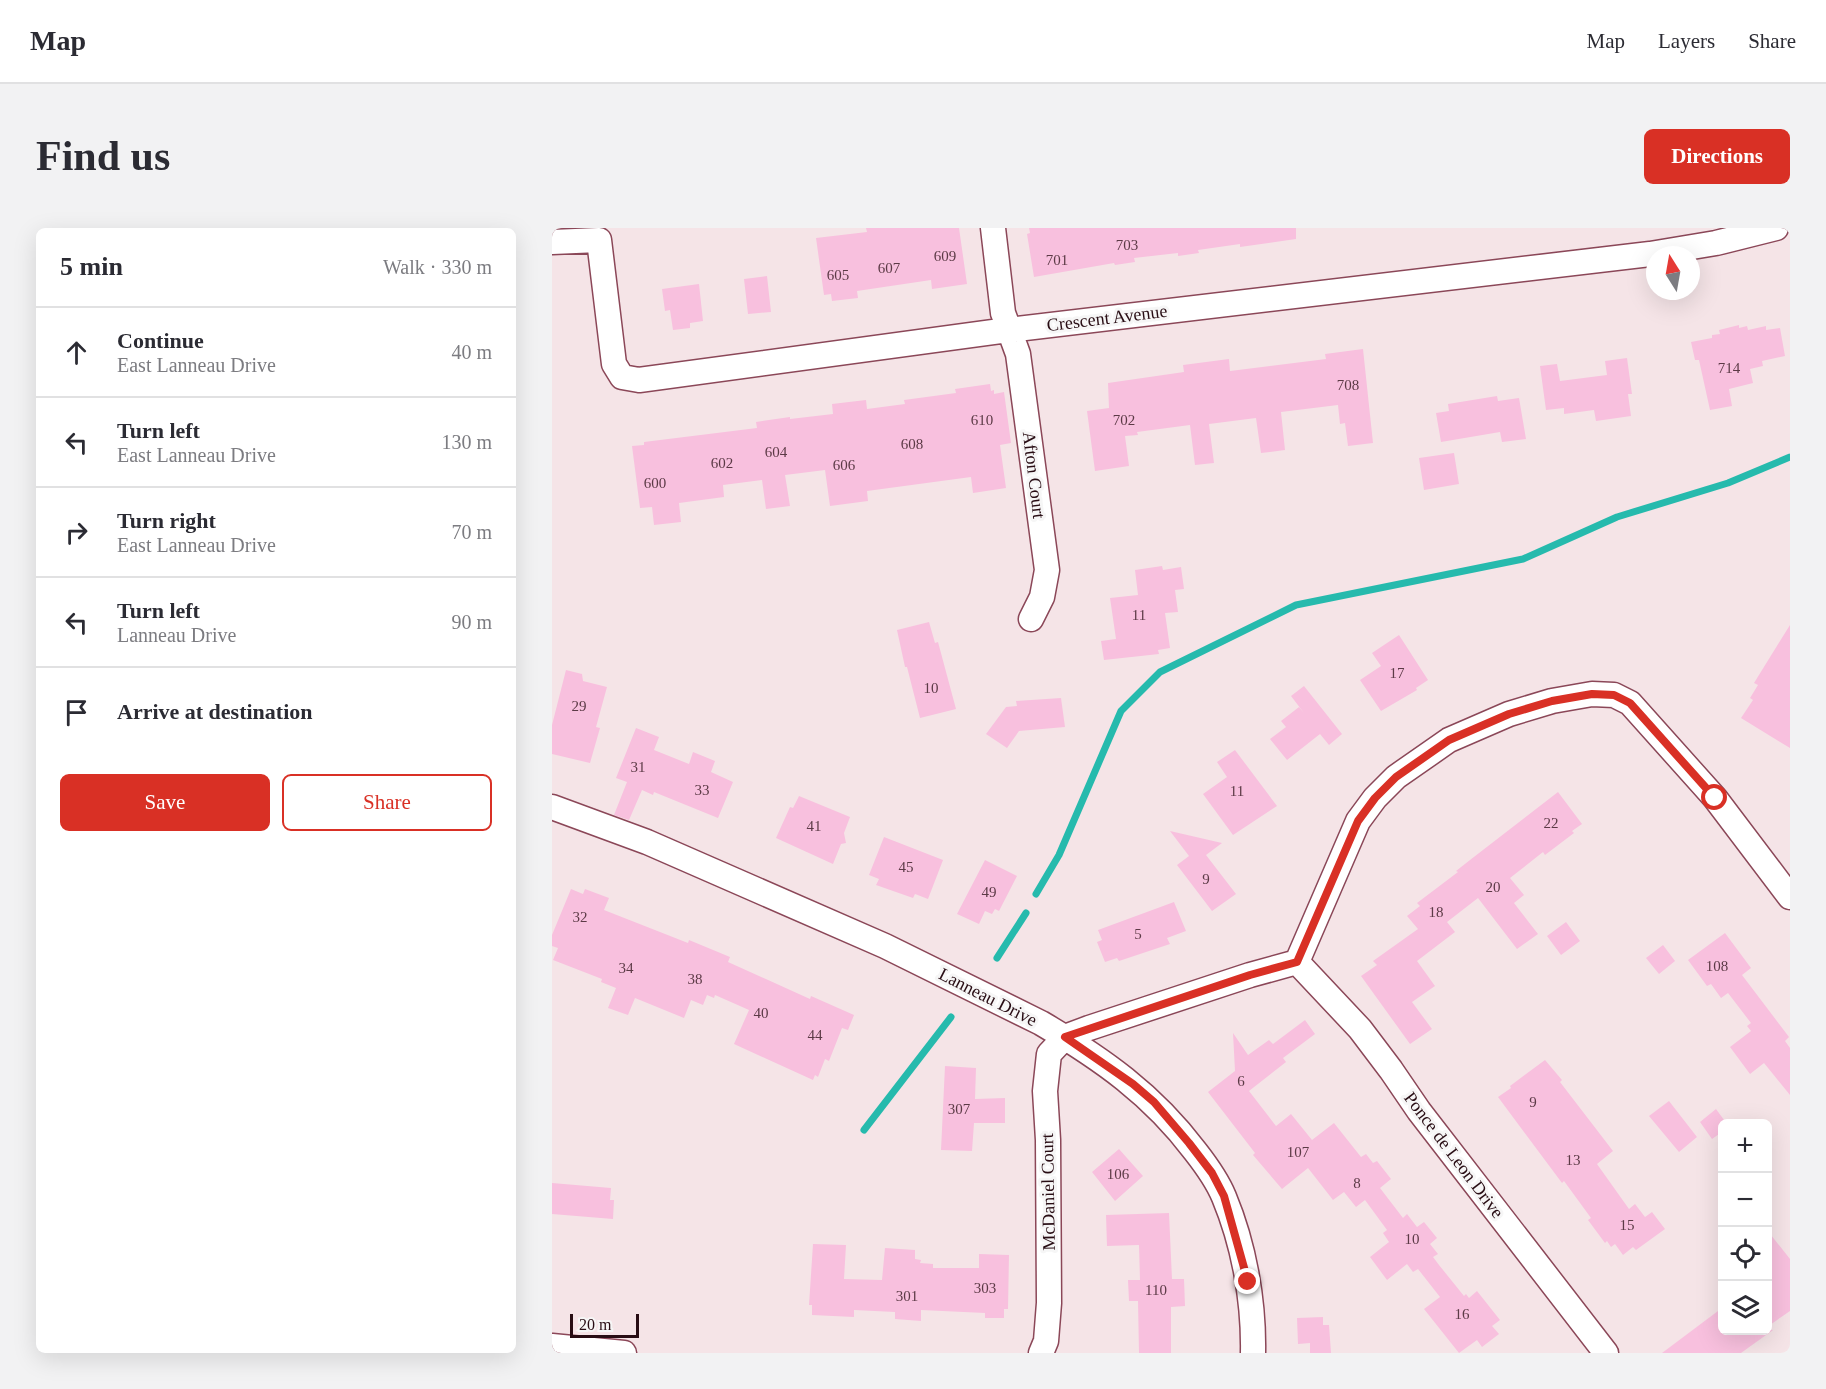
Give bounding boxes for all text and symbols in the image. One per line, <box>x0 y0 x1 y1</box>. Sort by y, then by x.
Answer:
text: Map <box>30 25 86 56</box>
text: Map <box>1587 29 1625 53</box>
text: Layers <box>1658 29 1715 53</box>
text: Share <box>1748 29 1796 53</box>
button: Directions <box>1644 129 1790 184</box>
text: Find us <box>36 133 170 179</box>
house number: 703 <box>1116 237 1138 253</box>
north arrow <box>1646 246 1700 300</box>
house number: 609 <box>934 248 956 264</box>
text: 5 min <box>60 252 123 281</box>
house number: 701 <box>1046 252 1068 268</box>
text: Walk · 330 m <box>383 256 492 278</box>
house number: 607 <box>878 260 901 276</box>
house number: 605 <box>827 267 849 283</box>
street label: Crescent Avenue <box>1046 301 1168 335</box>
text: Continue <box>117 328 204 353</box>
icon: ahead <box>60 336 93 369</box>
text: 40 m <box>451 341 492 363</box>
text: East Lanneau Drive <box>117 354 276 376</box>
house number: 714 <box>1718 360 1741 376</box>
house number: 708 <box>1337 377 1359 393</box>
house number: 610 <box>971 412 993 428</box>
house number: 702 <box>1113 412 1135 428</box>
text: Turn left <box>117 418 200 443</box>
icon: left <box>60 426 93 459</box>
street label: Afton Court <box>1019 430 1049 520</box>
text: 130 m <box>441 431 492 453</box>
house number: 608 <box>901 436 923 452</box>
text: East Lanneau Drive <box>117 444 276 466</box>
house number: 604 <box>765 444 788 460</box>
house number: 602 <box>711 455 733 471</box>
house number: 606 <box>833 457 856 473</box>
house number: 600 <box>644 475 666 491</box>
text: Turn right <box>117 508 216 533</box>
icon: right <box>60 516 93 549</box>
text: 70 m <box>451 521 492 543</box>
text: East Lanneau Drive <box>117 534 276 556</box>
text: Turn left <box>117 598 200 623</box>
icon: left <box>60 606 93 639</box>
house number: 11 <box>1132 607 1146 623</box>
text: 90 m <box>451 611 492 633</box>
text: Lanneau Drive <box>117 624 236 646</box>
house number: 17 <box>1390 665 1405 681</box>
house number: 10 <box>924 680 939 696</box>
icon: arrive <box>60 696 93 729</box>
house number: 29 <box>572 698 587 714</box>
text: Arrive at destination <box>117 699 313 724</box>
house number: 31 <box>631 759 646 775</box>
button: Save <box>60 774 270 831</box>
button: Share <box>282 774 492 831</box>
house number: 33 <box>695 782 710 798</box>
house number: 11 <box>1230 783 1244 799</box>
route start <box>1701 784 1727 810</box>
house number: 22 <box>1544 815 1559 831</box>
house number: 41 <box>807 818 822 834</box>
house number: 45 <box>899 859 914 875</box>
house number: 9 <box>1202 871 1210 887</box>
house number: 20 <box>1486 879 1501 895</box>
house number: 49 <box>982 884 997 900</box>
house number: 18 <box>1429 904 1444 920</box>
house number: 32 <box>573 909 588 925</box>
house number: 5 <box>1134 926 1142 942</box>
house number: 108 <box>1706 958 1728 974</box>
house number: 34 <box>619 960 634 976</box>
street label: Lanneau Drive <box>936 964 1040 1030</box>
house number: 38 <box>688 971 703 987</box>
house number: 40 <box>754 1005 769 1021</box>
house number: 44 <box>808 1027 823 1043</box>
house number: 6 <box>1237 1073 1245 1089</box>
street label: Ponce de Leon Drive <box>1400 1088 1508 1222</box>
house number: 9 <box>1529 1094 1537 1110</box>
house number: 307 <box>948 1101 971 1117</box>
map controls <box>1718 1119 1772 1335</box>
button: + <box>1718 1119 1772 1173</box>
street label: McDaniel Court <box>1037 1133 1059 1251</box>
house number: 107 <box>1287 1144 1310 1160</box>
house number: 13 <box>1566 1152 1581 1168</box>
house number: 106 <box>1107 1166 1130 1182</box>
button: − <box>1718 1173 1772 1227</box>
house number: 8 <box>1353 1175 1361 1191</box>
house number: 15 <box>1620 1217 1635 1233</box>
button: locate <box>1718 1227 1772 1281</box>
house number: 10 <box>1405 1231 1420 1247</box>
route end <box>1234 1268 1260 1294</box>
house number: 303 <box>974 1280 996 1296</box>
button: layers <box>1718 1281 1772 1335</box>
house number: 110 <box>1145 1282 1167 1298</box>
house number: 301 <box>896 1288 918 1304</box>
house number: 16 <box>1455 1306 1470 1322</box>
scale bar <box>570 1311 639 1338</box>
text: 20 m <box>579 1316 611 1333</box>

